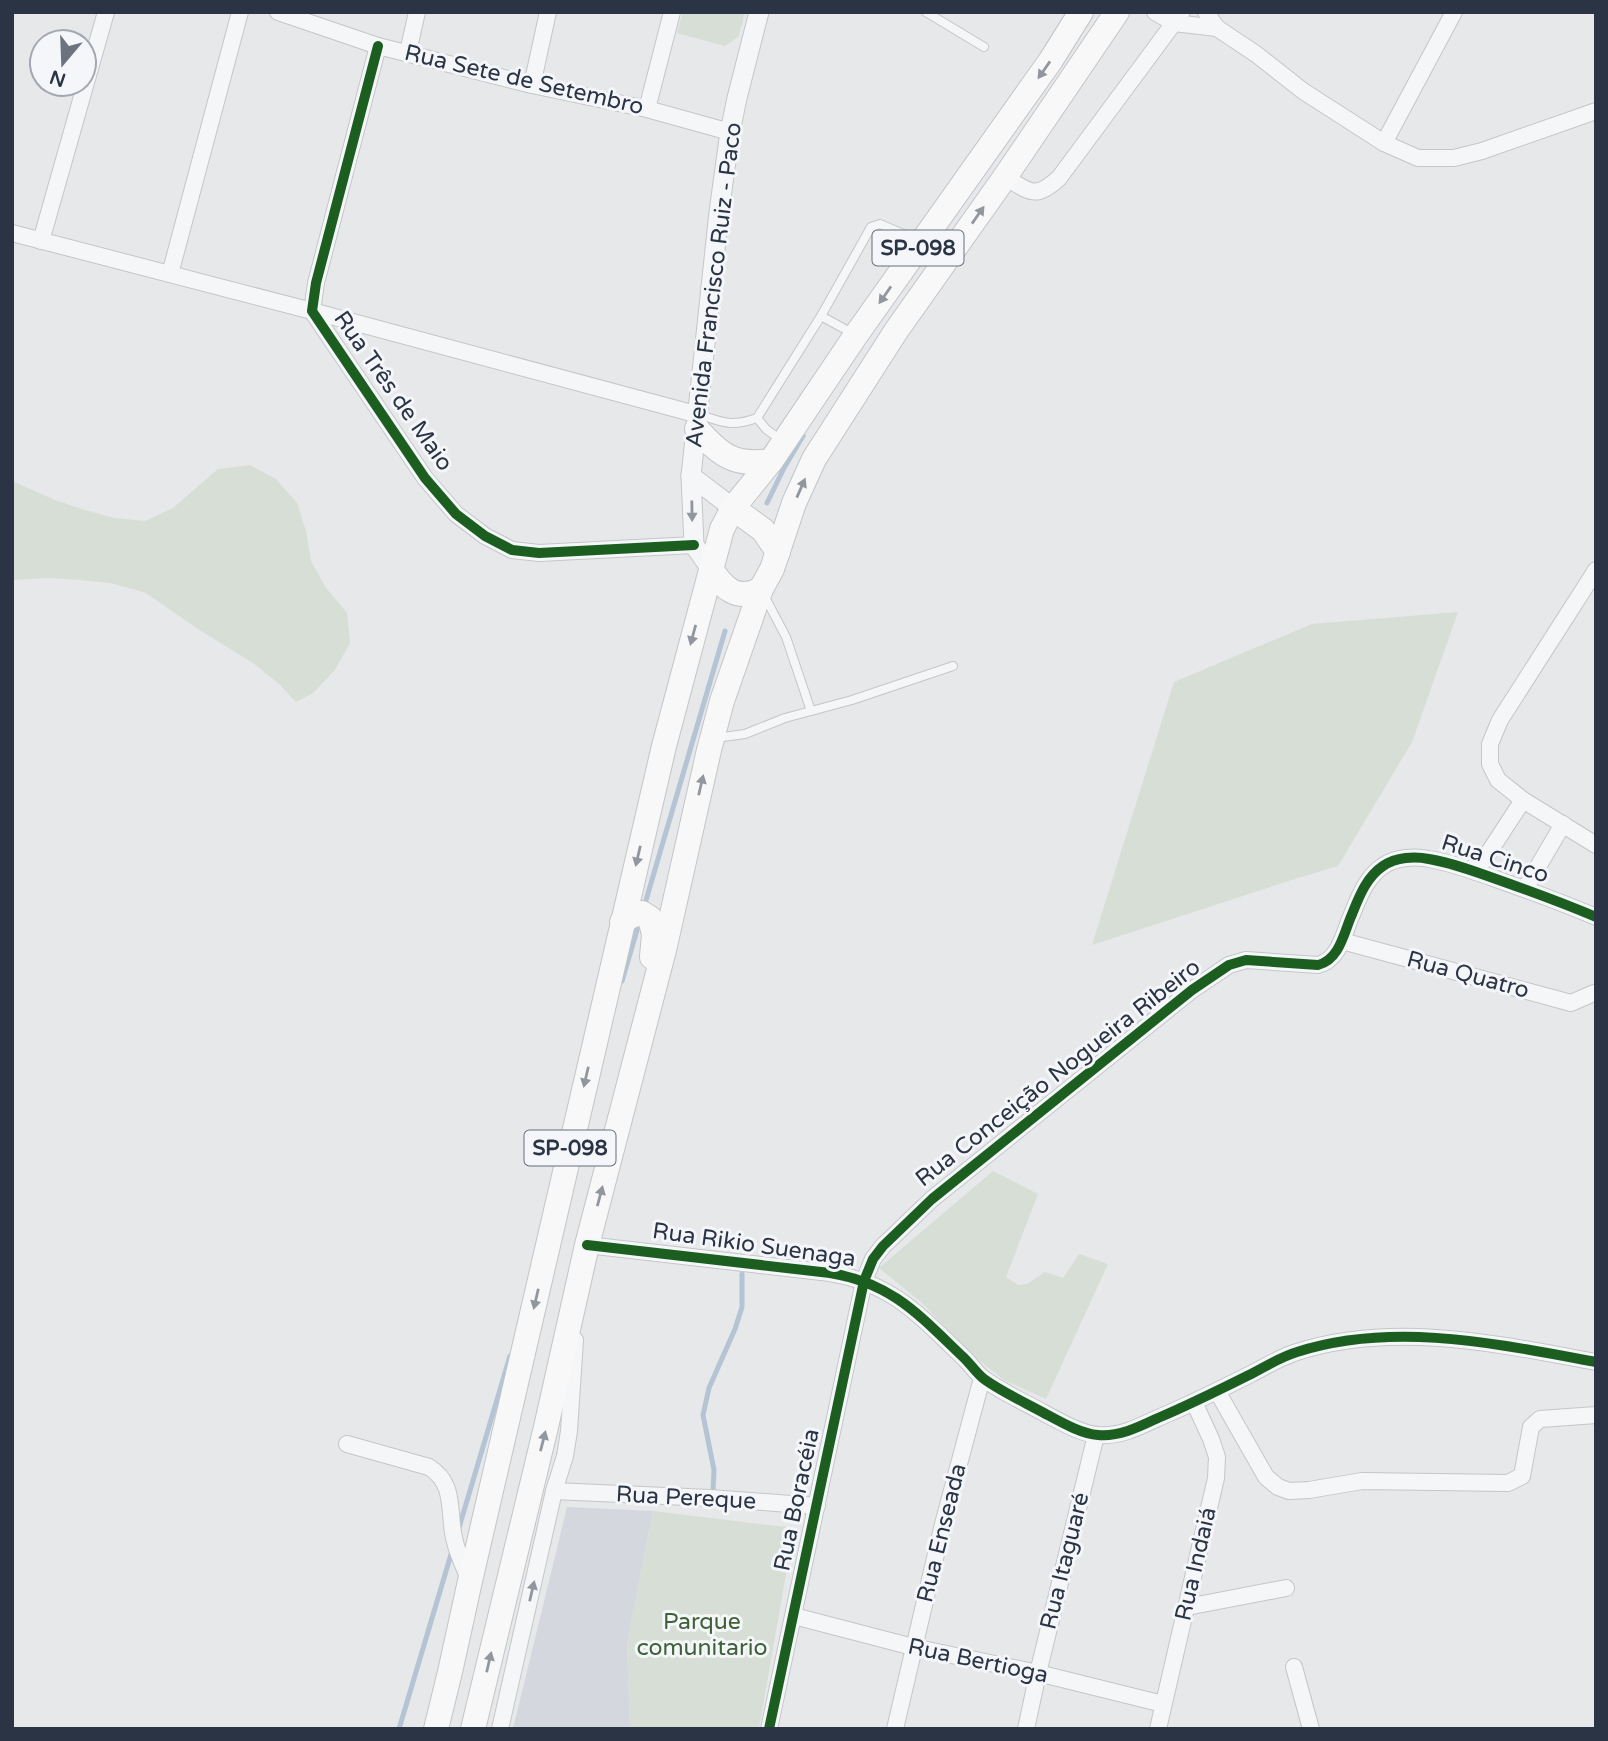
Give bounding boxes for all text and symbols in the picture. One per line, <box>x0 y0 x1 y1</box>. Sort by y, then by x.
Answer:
north arrow <box>28 28 98 98</box>
street label: Rua Sete de Setembro <box>402 39 646 121</box>
one-way arrow <box>1038 61 1052 79</box>
text: N <box>47 65 69 91</box>
street label: Avenida Francisco Ruiz - Paco <box>680 121 748 449</box>
one-way arrow <box>971 206 985 224</box>
road number: SP-098 <box>872 230 964 266</box>
one-way arrow <box>878 286 892 304</box>
street label: Rua Três de Maio <box>327 306 459 476</box>
one-way arrow <box>795 478 807 498</box>
one-way arrow <box>687 500 698 522</box>
one-way arrow <box>687 624 698 646</box>
one-way arrow <box>696 774 707 796</box>
street label: Rua Cinco <box>1438 829 1552 889</box>
one-way arrow <box>632 845 643 867</box>
street label: Rua Quatro <box>1404 945 1532 1005</box>
street label: Rua Conceição Nogueira Ribeiro <box>910 953 1206 1193</box>
one-way arrow <box>581 1066 592 1088</box>
road number: SP-098 <box>524 1130 616 1166</box>
one-way arrow <box>595 1185 606 1207</box>
street label: Rua Rikio Suenaga <box>651 1217 857 1273</box>
one-way arrow <box>530 1288 541 1310</box>
street label: Rua Boracéia <box>768 1426 826 1574</box>
one-way arrow <box>538 1430 549 1452</box>
street label: Rua Enseada <box>911 1461 973 1605</box>
street label: Rua Pereque <box>615 1480 757 1516</box>
street label: Rua Itaguaré <box>1034 1490 1096 1632</box>
street label: Rua Indaiá <box>1169 1504 1223 1624</box>
one-way arrow <box>526 1579 537 1601</box>
park label: Parque comunitario <box>636 1608 768 1662</box>
street label: Rua Bertioga <box>905 1632 1051 1690</box>
one-way arrow <box>484 1651 495 1673</box>

